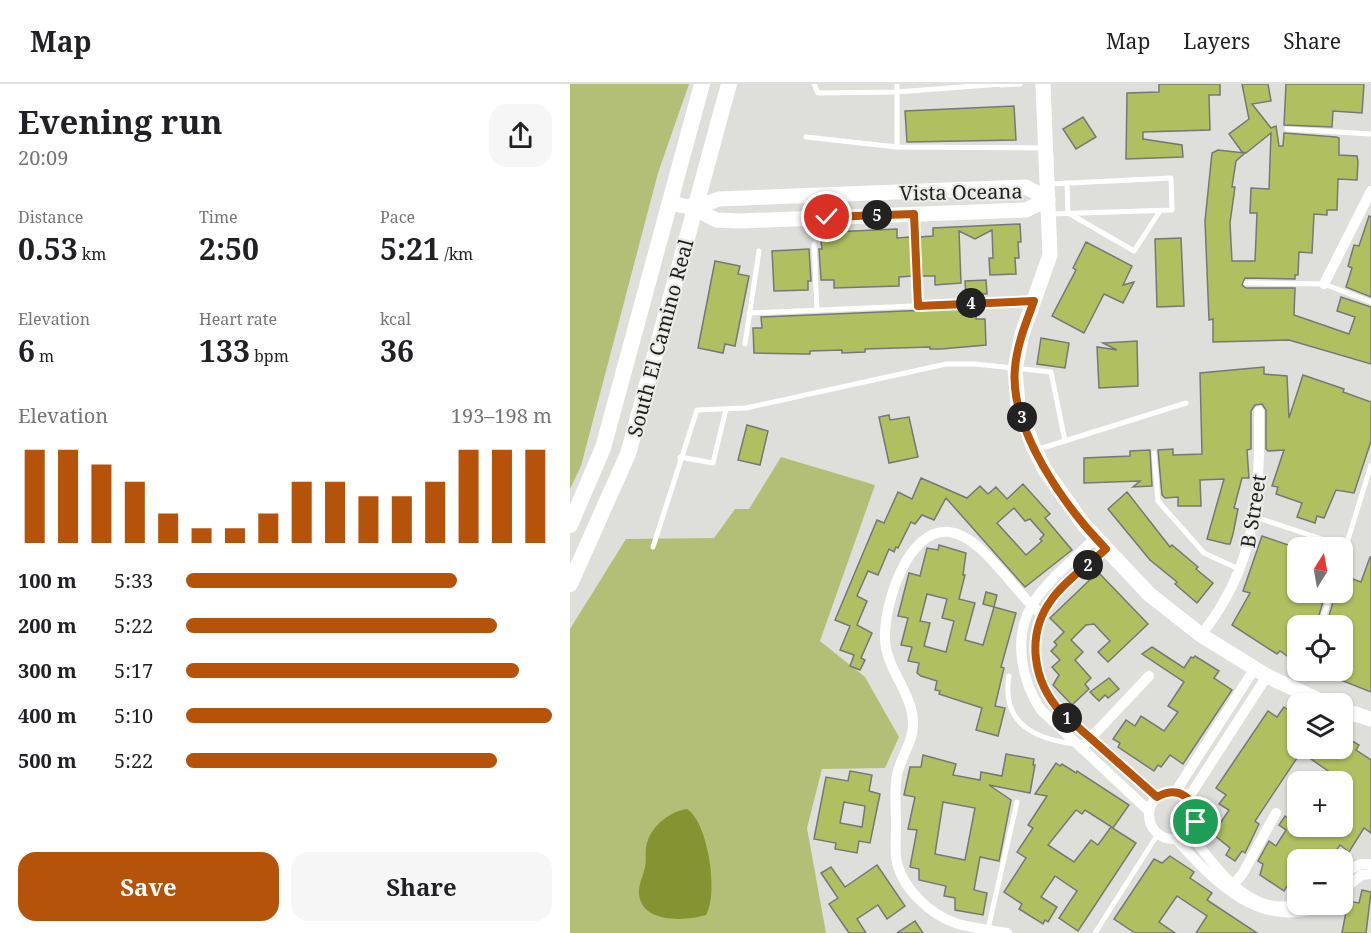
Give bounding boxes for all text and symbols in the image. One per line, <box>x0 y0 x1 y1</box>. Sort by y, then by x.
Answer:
text: Map <box>30 22 92 60</box>
text: Map <box>1106 27 1150 55</box>
text: Layers <box>1183 27 1250 55</box>
text: Share <box>1283 27 1341 55</box>
text: Evening run <box>18 99 222 144</box>
button: share <box>489 104 552 167</box>
text: 20:09 <box>18 144 68 171</box>
street label: Vista Oceana <box>899 177 1023 207</box>
pin <box>801 191 852 242</box>
icon: check <box>810 200 843 233</box>
pin: 5 <box>862 200 892 230</box>
text: 5 <box>872 204 882 226</box>
text: Distance <box>18 206 83 228</box>
text: Time <box>199 206 238 228</box>
text: Pace <box>380 206 415 228</box>
text: 0.53 <box>18 228 78 269</box>
text: 2:50 <box>199 228 259 269</box>
text: 5:21 <box>380 228 440 269</box>
street label: South El Camino Real <box>621 236 699 440</box>
text: km <box>78 243 106 265</box>
text: /km <box>440 243 473 265</box>
pin: 4 <box>956 288 986 318</box>
text: 4 <box>966 292 976 314</box>
text: Elevation <box>18 308 90 330</box>
text: Heart rate <box>199 308 277 330</box>
text: kcal <box>380 308 411 330</box>
text: 6 <box>18 330 35 371</box>
text: 133 <box>199 330 250 371</box>
text: 36 <box>380 330 414 371</box>
text: m <box>35 345 54 367</box>
text: bpm <box>250 345 289 367</box>
text: Elevation <box>18 402 108 429</box>
text: 193–198 m <box>451 402 552 429</box>
pin: 3 <box>1007 402 1037 432</box>
text: 3 <box>1017 406 1027 428</box>
street label: B Street <box>1234 472 1272 550</box>
north arrow <box>1287 537 1353 603</box>
map controls <box>1287 537 1353 915</box>
pin: 2 <box>1073 550 1103 580</box>
text: 2 <box>1083 554 1093 576</box>
text: 100 m <box>18 567 77 594</box>
text: 5:33 <box>114 567 153 594</box>
text: 200 m <box>18 612 77 639</box>
text: 5:22 <box>114 612 153 639</box>
button: locate <box>1287 615 1353 681</box>
text: 300 m <box>18 657 77 684</box>
text: 5:17 <box>114 657 153 684</box>
button: layers <box>1287 693 1353 759</box>
text: 400 m <box>18 702 77 729</box>
text: 5:10 <box>114 702 153 729</box>
pin: 1 <box>1052 703 1082 733</box>
text: 1 <box>1062 707 1072 729</box>
text: 500 m <box>18 747 77 774</box>
text: 5:22 <box>114 747 153 774</box>
button: + <box>1287 771 1353 837</box>
pin <box>1170 796 1221 847</box>
icon: arrive <box>1179 805 1212 838</box>
button: − <box>1287 849 1353 915</box>
button: Save <box>18 852 279 921</box>
button: Share <box>291 852 552 921</box>

